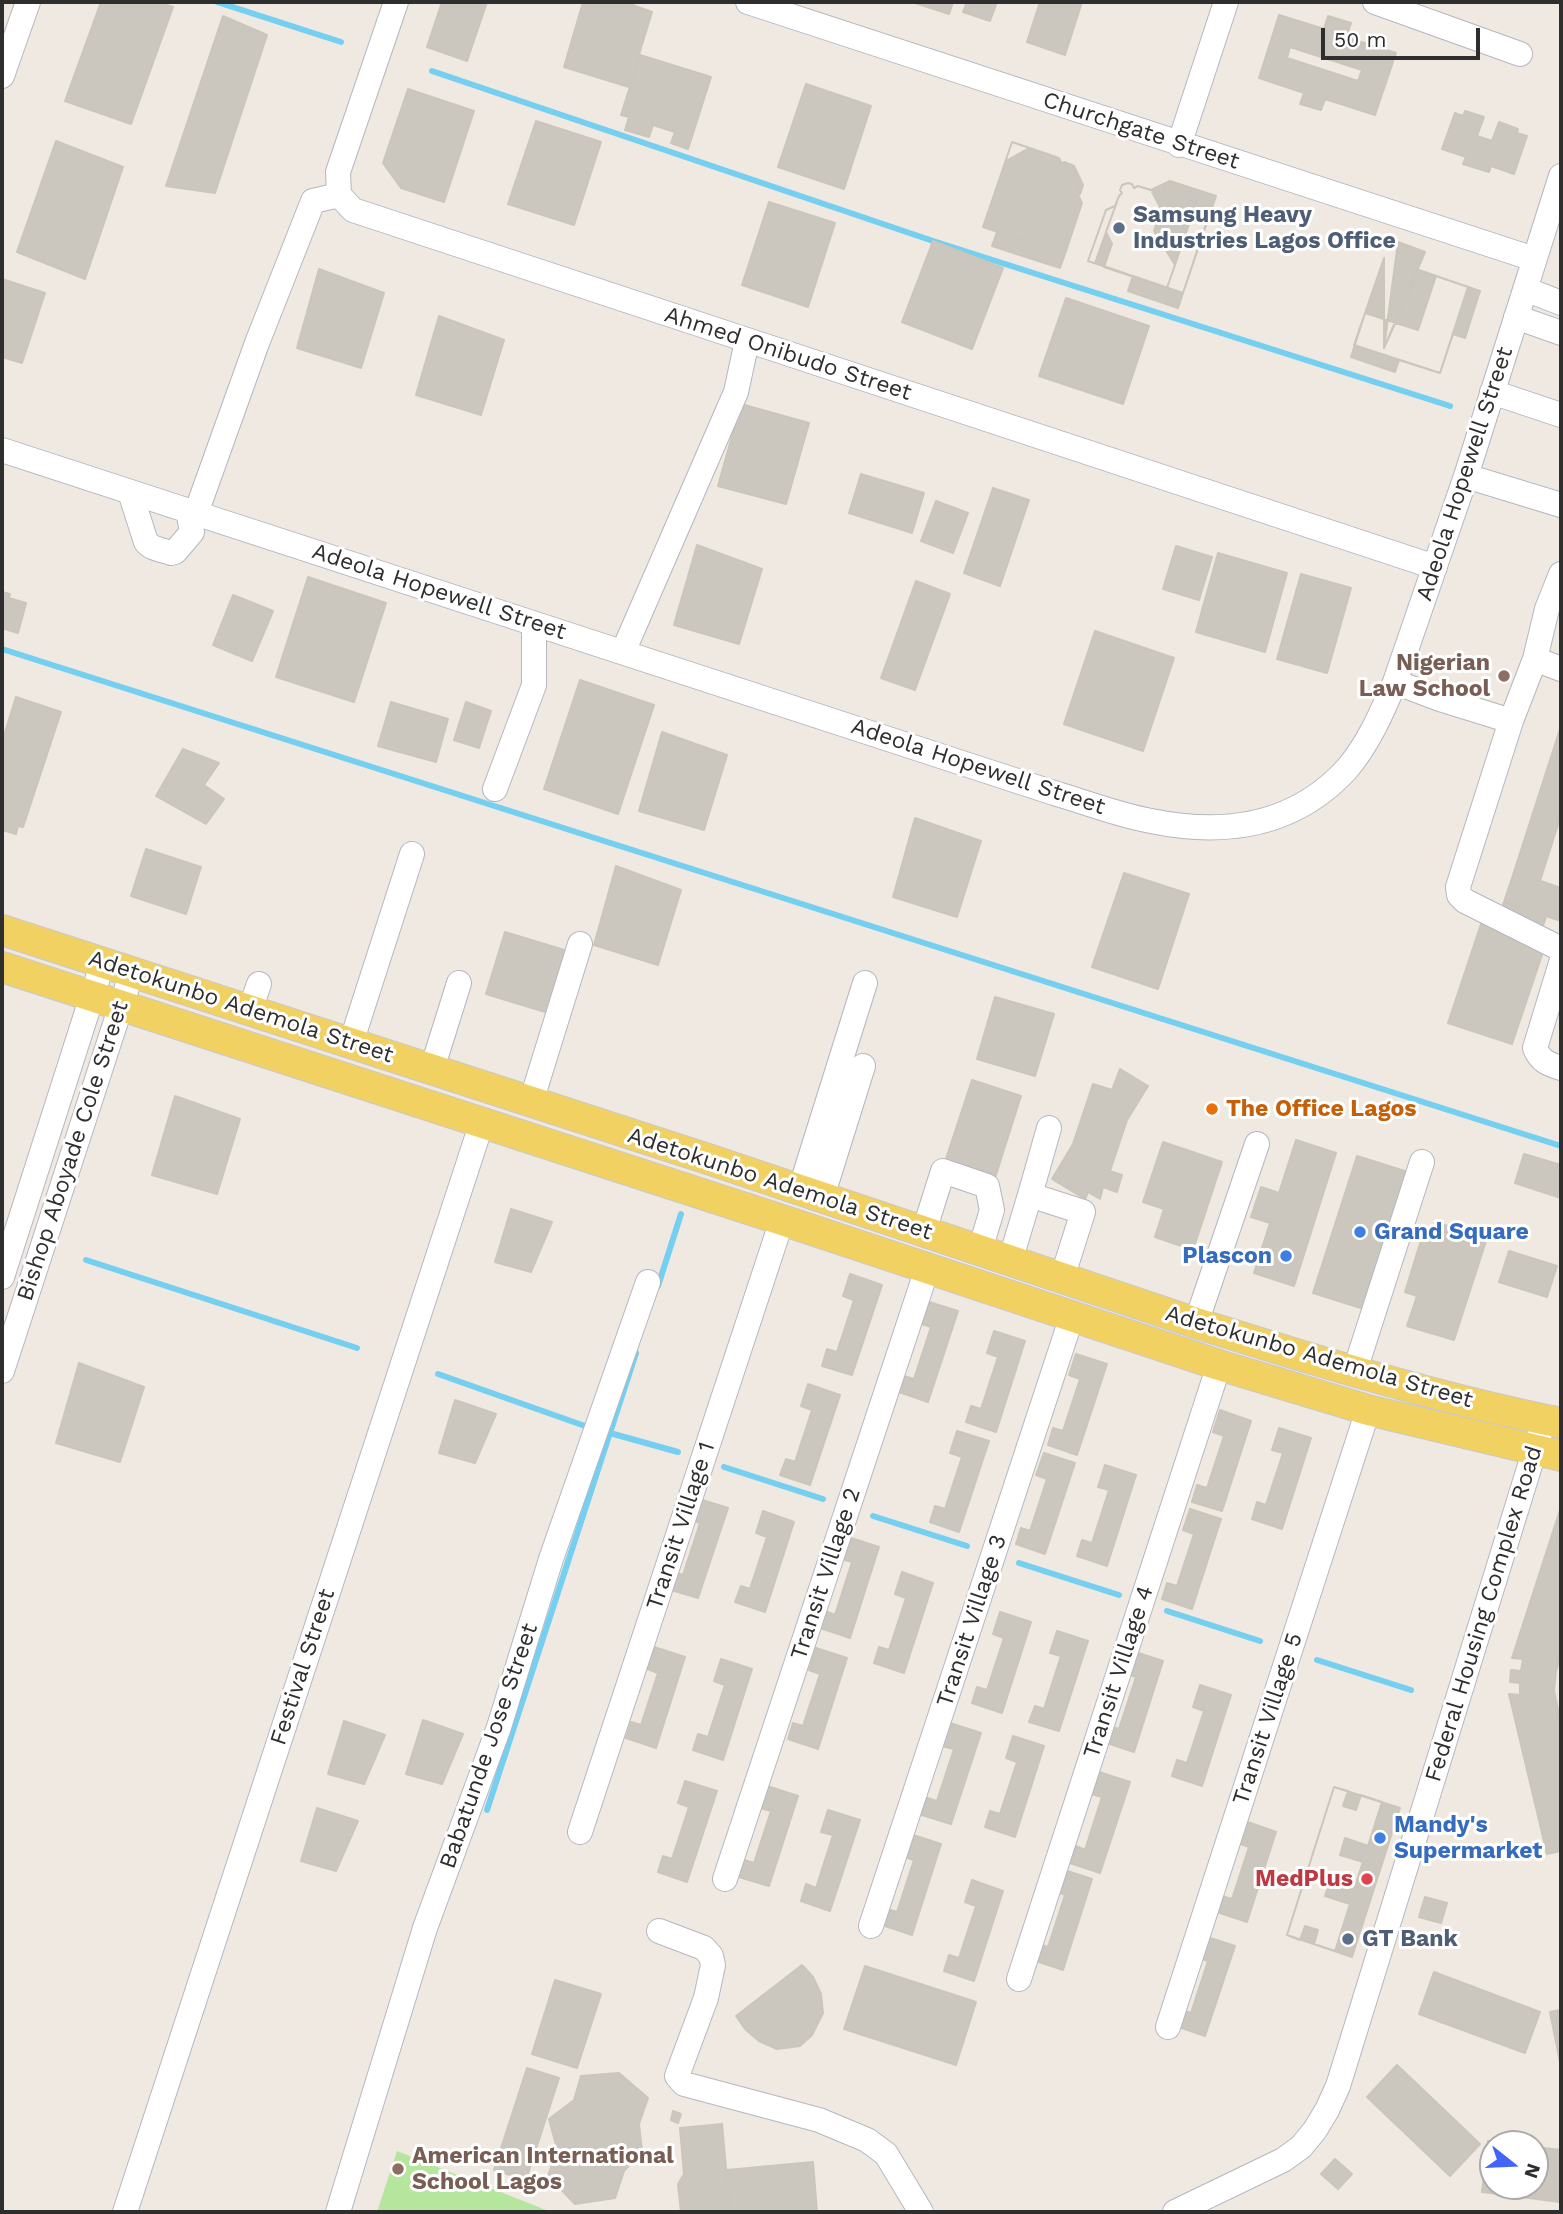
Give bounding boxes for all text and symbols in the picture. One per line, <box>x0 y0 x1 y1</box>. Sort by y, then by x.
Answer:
scale bar <box>1325 14 1484 58</box>
text: 50 m <box>1334 27 1386 52</box>
street label: Churchgate Street <box>1039 86 1243 176</box>
place label: Samsung Heavy Industries Lagos Office <box>1133 201 1396 255</box>
marker: Samsung Heavy Industries Lagos Office <box>1111 220 1127 236</box>
street label: Ahmed Onibudo Street <box>661 301 915 407</box>
street label: Adeola Hopewell Street <box>1411 343 1519 605</box>
street label: Adeola Hopewell Street <box>308 538 570 646</box>
place label: Nigerian Law School <box>1359 649 1490 703</box>
marker: Nigerian Law School <box>1496 668 1512 684</box>
street label: Adeola Hopewell Street <box>847 713 1109 821</box>
street label: Adetokunbo Ademola Street <box>85 945 397 1069</box>
street label: Bishop Aboyade Cole Street <box>11 998 135 1304</box>
place label: The Office Lagos <box>1226 1095 1417 1123</box>
marker: The Office Lagos <box>1204 1101 1220 1117</box>
street label: Adetokunbo Ademola Street <box>624 1122 936 1246</box>
place label: Grand Square <box>1374 1218 1529 1246</box>
marker: Grand Square <box>1352 1224 1368 1240</box>
place label: Plascon <box>1182 1242 1272 1270</box>
marker: Plascon <box>1278 1248 1294 1264</box>
street label: Adetokunbo Ademola Street <box>1162 1300 1476 1414</box>
street label: Transit Village 1 <box>641 1439 721 1613</box>
street label: Federal Housing Complex Road <box>1420 1443 1548 1785</box>
street label: Transit Village 2 <box>785 1485 867 1663</box>
street label: Transit Village 3 <box>931 1532 1013 1710</box>
street label: Transit Village 4 <box>1078 1582 1160 1762</box>
street label: Festival Street <box>265 1585 341 1749</box>
street label: Babatunde Jose Street <box>434 1620 544 1872</box>
street label: Transit Village 5 <box>1227 1630 1309 1808</box>
place label: Mandy's Supermarket <box>1394 1811 1542 1865</box>
marker: Mandy's Supermarket <box>1372 1830 1388 1846</box>
place label: MedPlus <box>1255 1865 1353 1893</box>
marker: MedPlus <box>1359 1871 1375 1887</box>
place label: GT Bank <box>1362 1925 1458 1953</box>
marker: GT Bank <box>1340 1931 1356 1947</box>
north arrow <box>1479 2130 1549 2200</box>
place label: American International School Lagos <box>412 2142 674 2196</box>
marker: American International School Lagos <box>390 2161 406 2177</box>
text: N <box>1519 2161 1546 2181</box>

